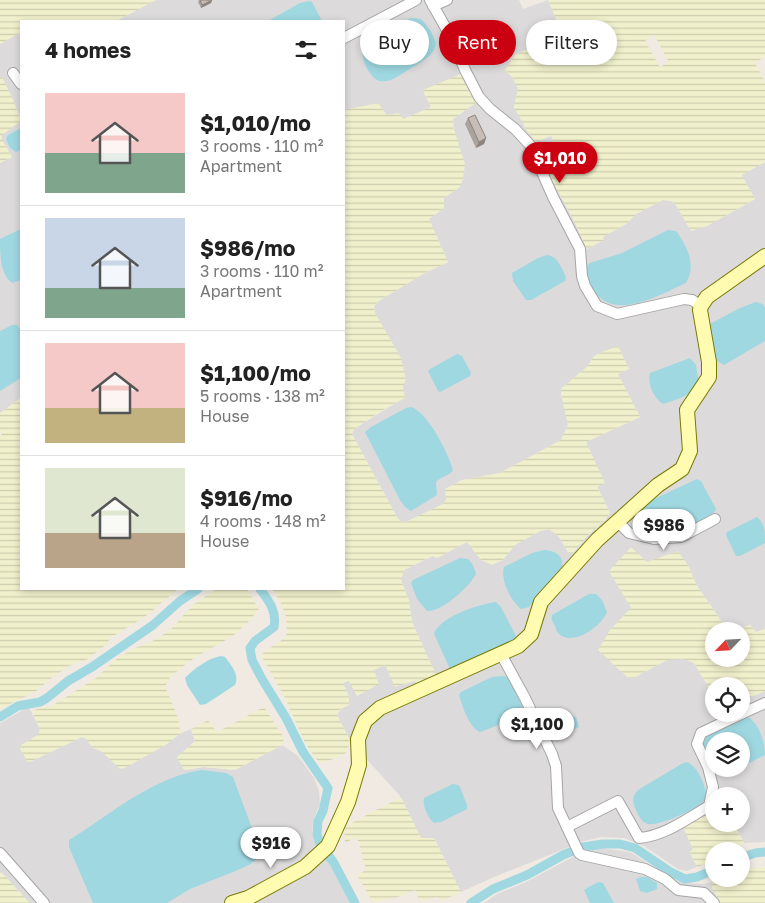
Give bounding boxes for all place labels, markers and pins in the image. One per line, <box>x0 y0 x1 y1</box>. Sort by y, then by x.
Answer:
pin: $1,010 <box>519 142 601 184</box>
pin: $986 <box>634 508 694 551</box>
pin: $1,100 <box>496 708 578 750</box>
pin: $916 <box>241 826 301 869</box>

